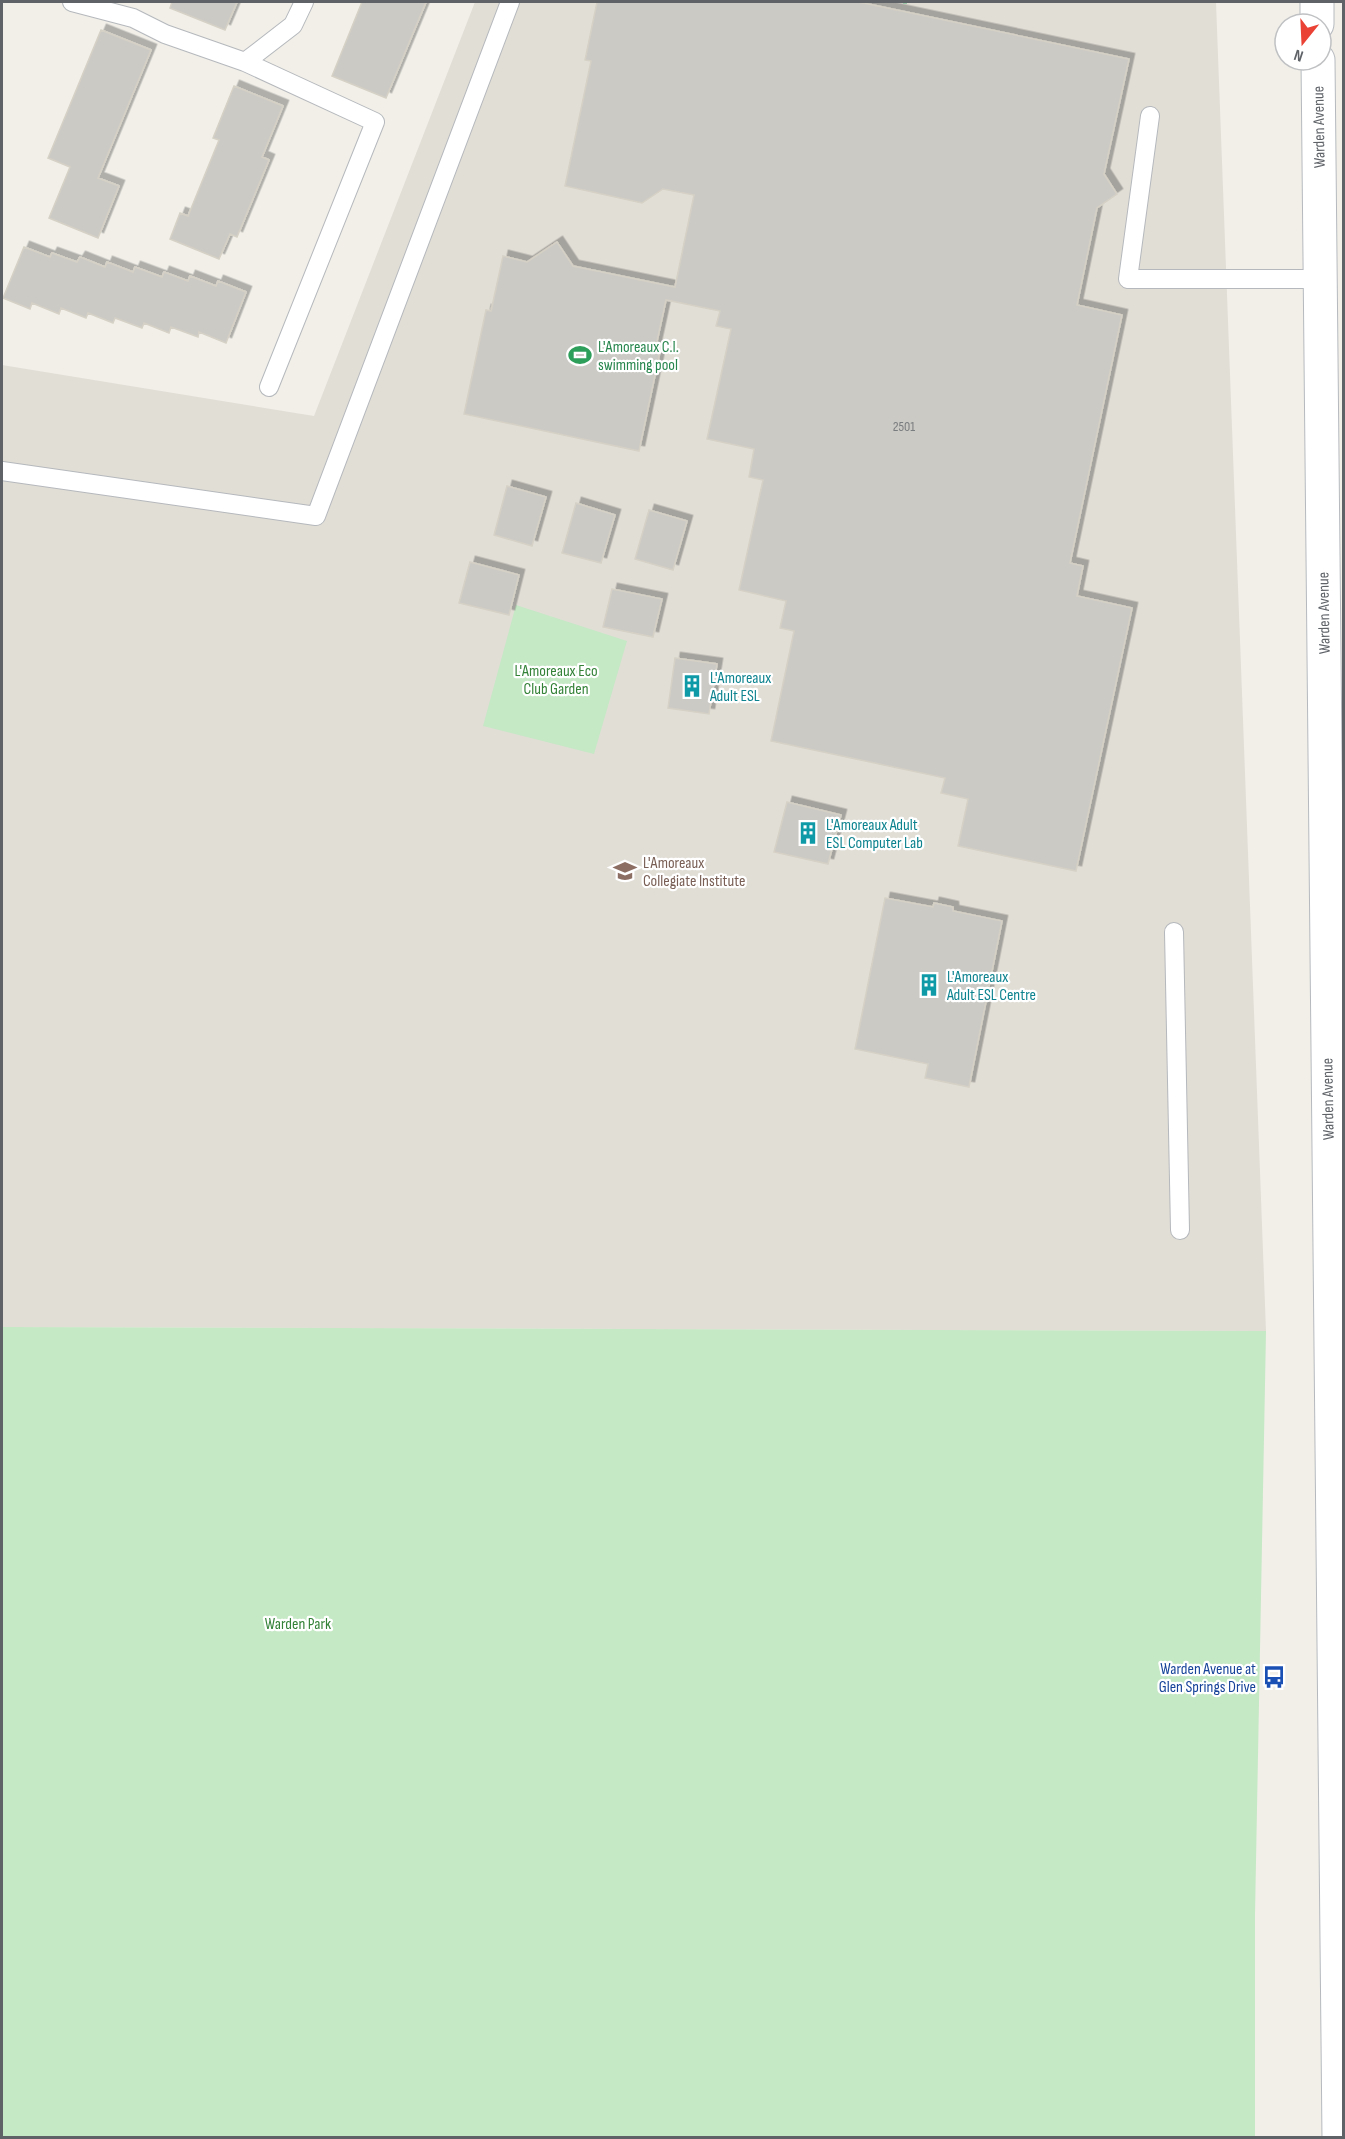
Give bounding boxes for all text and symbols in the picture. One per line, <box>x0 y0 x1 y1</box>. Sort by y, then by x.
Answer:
north arrow <box>1273 12 1333 72</box>
text: N <box>1292 44 1306 65</box>
street label: Warden Avenue <box>1309 86 1330 168</box>
place label: L'Amoreaux C.I. swimming pool <box>598 338 679 375</box>
sports icon: L'Amoreaux C.I. swimming pool <box>567 342 593 368</box>
house number: 2501 <box>893 418 915 435</box>
street label: Warden Avenue <box>1314 572 1335 654</box>
park label: L'Amoreaux Eco Club Garden <box>514 662 598 699</box>
place label: L'Amoreaux Adult ESL <box>709 669 771 706</box>
building icon: L'Amoreaux Adult ESL <box>679 673 705 699</box>
place label: L'Amoreaux Adult ESL Computer Lab <box>826 816 923 853</box>
building icon: L'Amoreaux Adult ESL Computer Lab <box>795 820 821 846</box>
place label: L'Amoreaux Collegiate Institute <box>643 854 745 891</box>
school or university icon: L'Amoreaux Collegiate Institute <box>612 858 638 884</box>
place label: L'Amoreaux Adult ESL Centre <box>946 968 1036 1005</box>
building icon: L'Amoreaux Adult ESL Centre <box>916 972 942 998</box>
street label: Warden Avenue <box>1318 1058 1339 1140</box>
park label: Warden Park <box>265 1615 331 1634</box>
place label: Warden Avenue at Glen Springs Drive <box>1159 1660 1256 1697</box>
bus stop icon: Warden Avenue at Glen Springs Drive <box>1261 1664 1287 1690</box>

